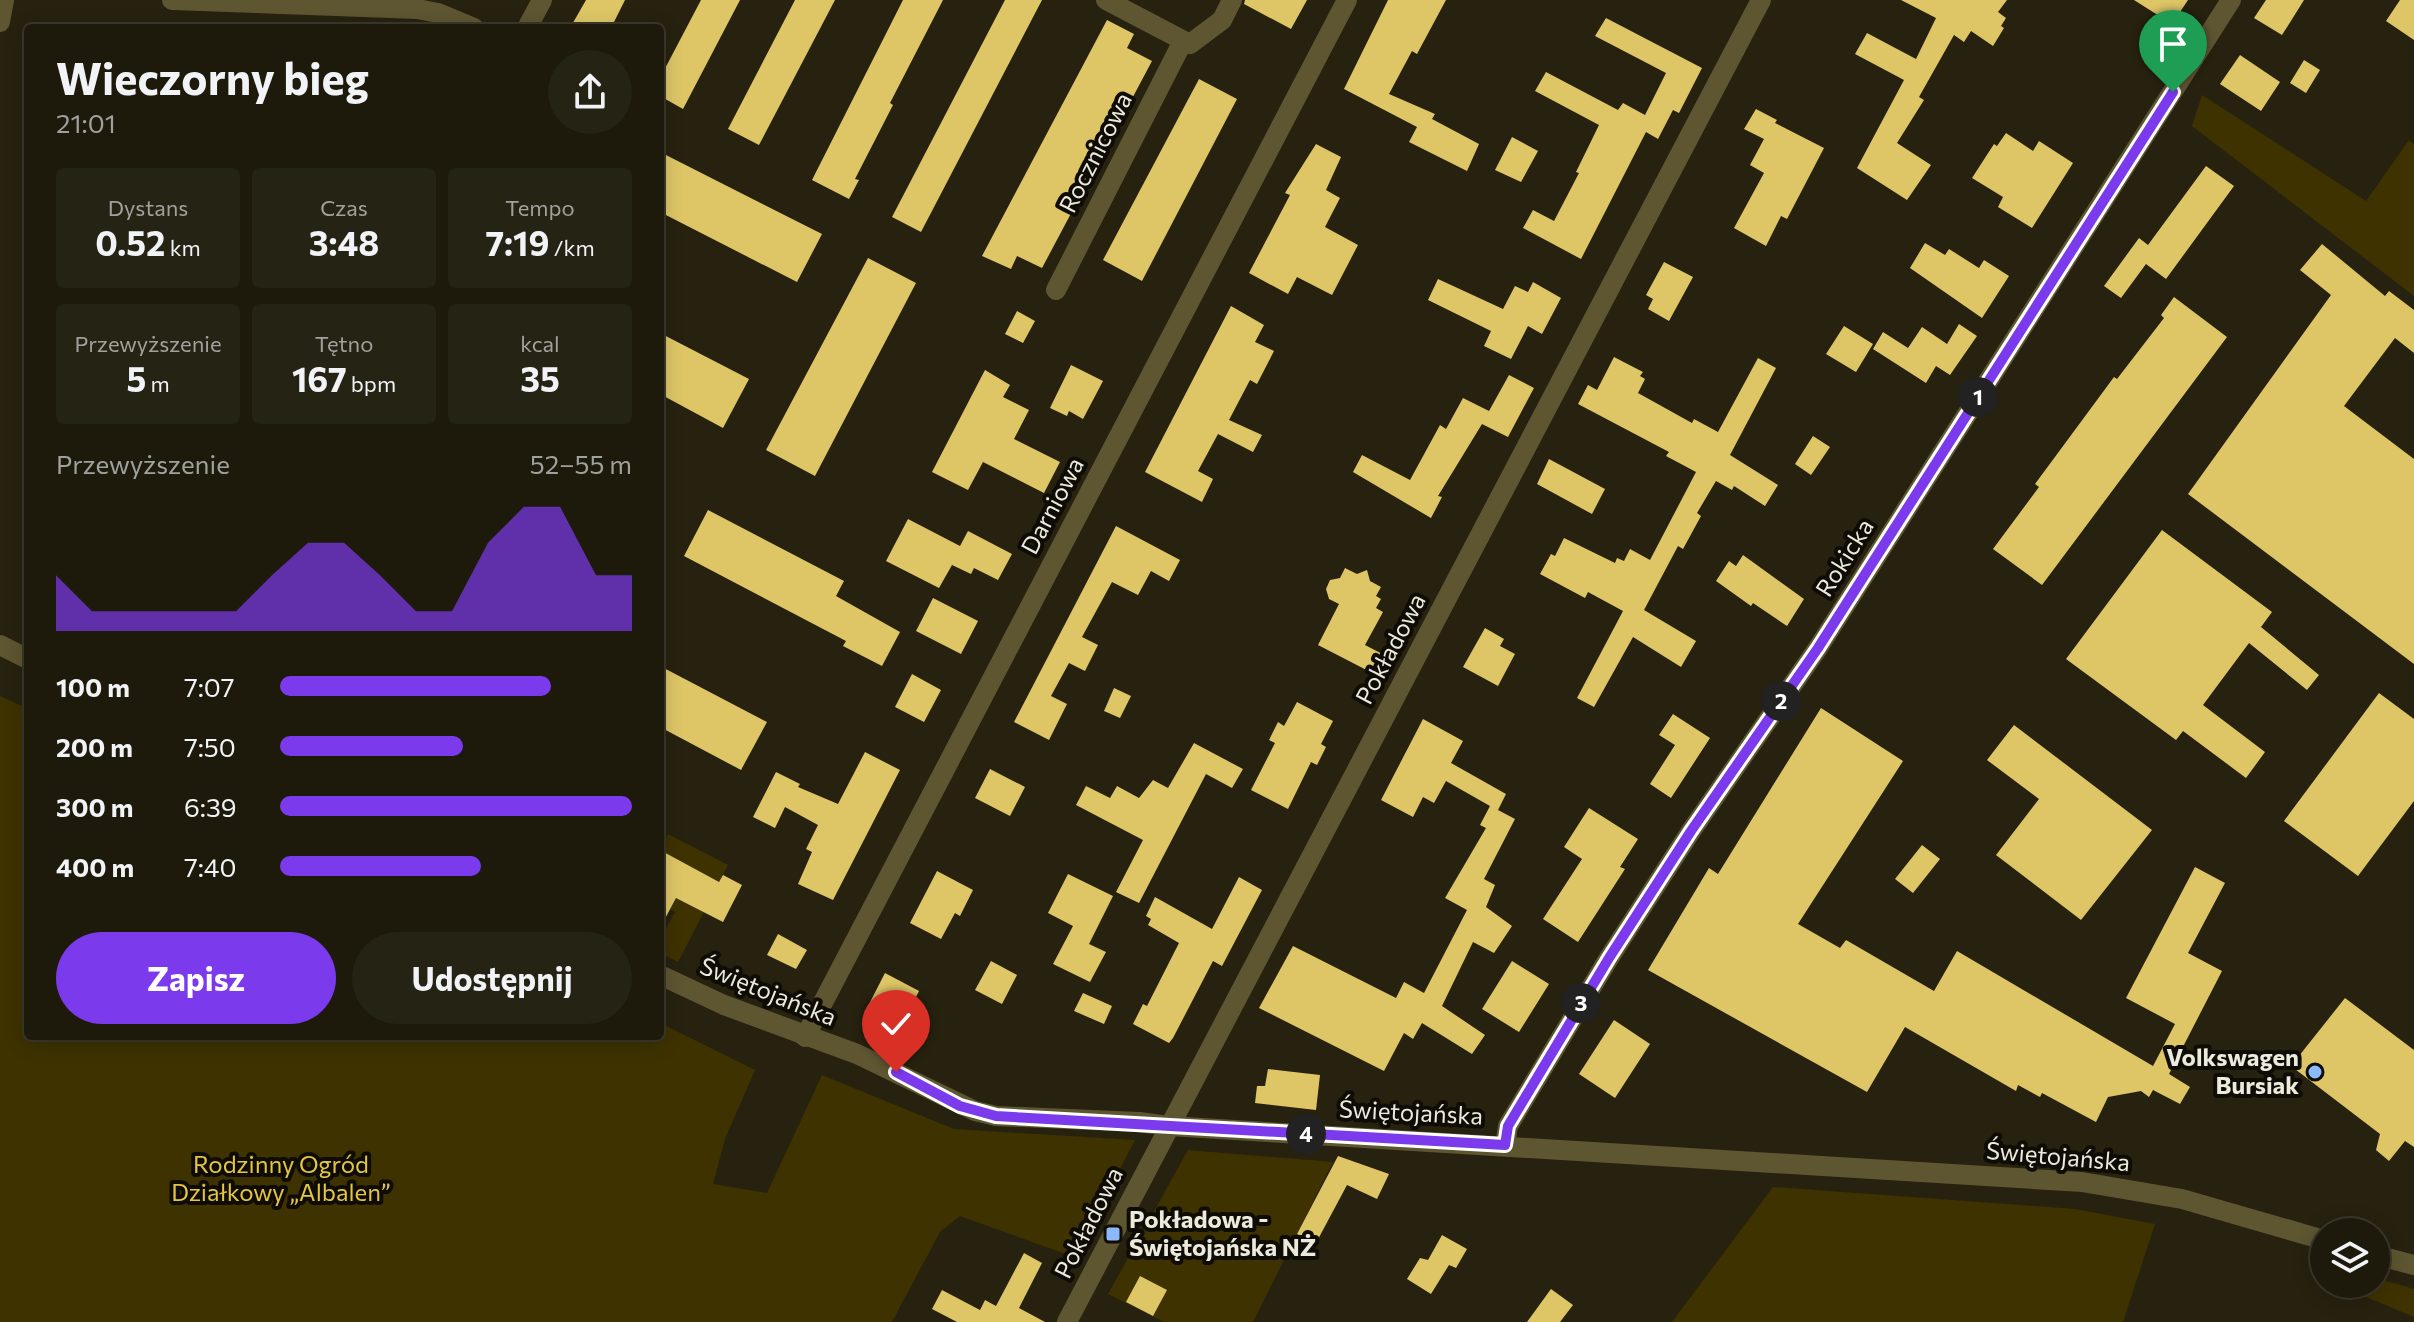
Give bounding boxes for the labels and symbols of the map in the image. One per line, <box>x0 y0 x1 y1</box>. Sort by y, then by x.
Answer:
pin <box>2139 10 2207 92</box>
street label: Rocznicowa <box>1052 88 1137 217</box>
pin: 1 <box>1958 377 1998 417</box>
street label: Darniowa <box>1014 452 1089 559</box>
street label: Rokicka <box>1809 513 1879 601</box>
street label: Pokładowa <box>1348 588 1431 709</box>
pin: 2 <box>1761 681 1801 721</box>
street label: Świętojańska <box>696 950 841 1031</box>
pin: 3 <box>1561 983 1601 1023</box>
pin <box>862 990 930 1072</box>
place label: Volkswagen Bursiak <box>2166 1042 2299 1099</box>
marker: Volkswagen Bursiak <box>2306 1063 2324 1081</box>
street label: Świętojańska <box>1338 1093 1484 1130</box>
pin: 4 <box>1286 1114 1326 1154</box>
street label: Świętojańska <box>1985 1135 2131 1176</box>
park label: Rodzinny Ogród Działkowy „Albalen” <box>171 1149 391 1206</box>
street label: Pokładowa <box>1047 1162 1128 1283</box>
place label: Pokładowa - Świętojańska NŻ <box>1129 1204 1316 1261</box>
marker: Pokładowa - Świętojańska NŻ <box>1104 1225 1122 1243</box>

